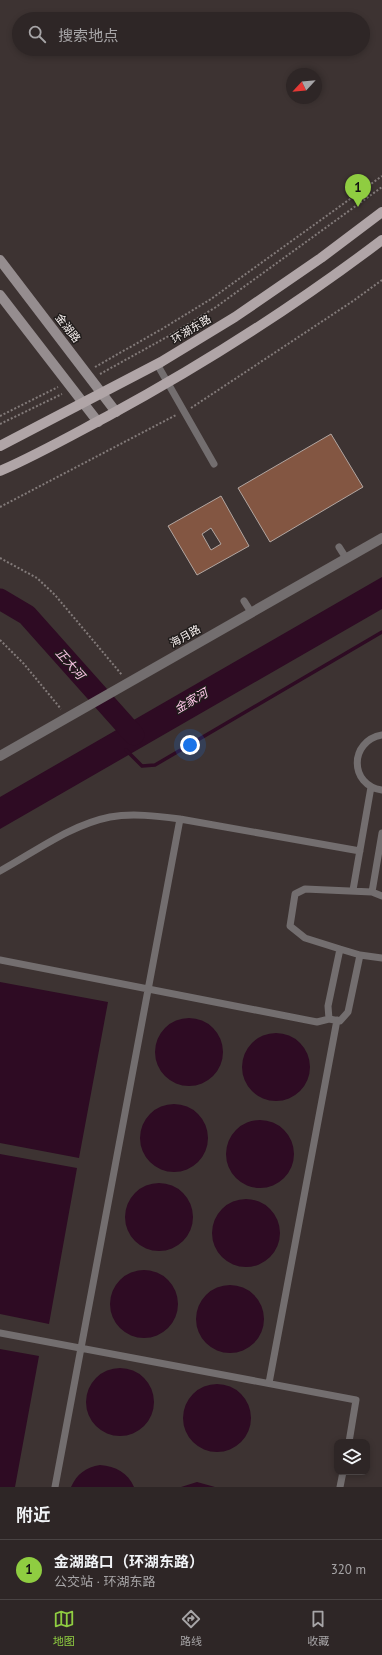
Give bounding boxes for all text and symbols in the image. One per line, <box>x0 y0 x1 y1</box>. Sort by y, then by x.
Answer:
search box <box>12 12 370 56</box>
icon: search <box>26 23 48 45</box>
text: 搜索地点 <box>58 26 118 45</box>
north arrow <box>286 68 322 104</box>
pin: 1 <box>345 174 371 207</box>
street label: 金湖路 <box>52 311 84 345</box>
street label: 环湖东路 <box>169 312 213 346</box>
street label: 海月路 <box>167 622 203 650</box>
water label: 正大河 <box>53 645 89 684</box>
water label: 金家河 <box>171 684 212 716</box>
your location <box>180 735 200 755</box>
map controls <box>334 1439 370 1475</box>
button: layers <box>334 1439 370 1475</box>
text: 附近 <box>16 1504 50 1526</box>
text: 金湖路口（环湖东路） <box>54 1552 204 1571</box>
text: 1 <box>25 1561 33 1578</box>
text: 320 m <box>331 1561 366 1578</box>
text: 公交站 · 环湖东路 <box>54 1573 155 1590</box>
tab: 地图 <box>53 1608 75 1648</box>
tab: 路线 <box>180 1608 202 1648</box>
tab: 收藏 <box>307 1608 329 1648</box>

